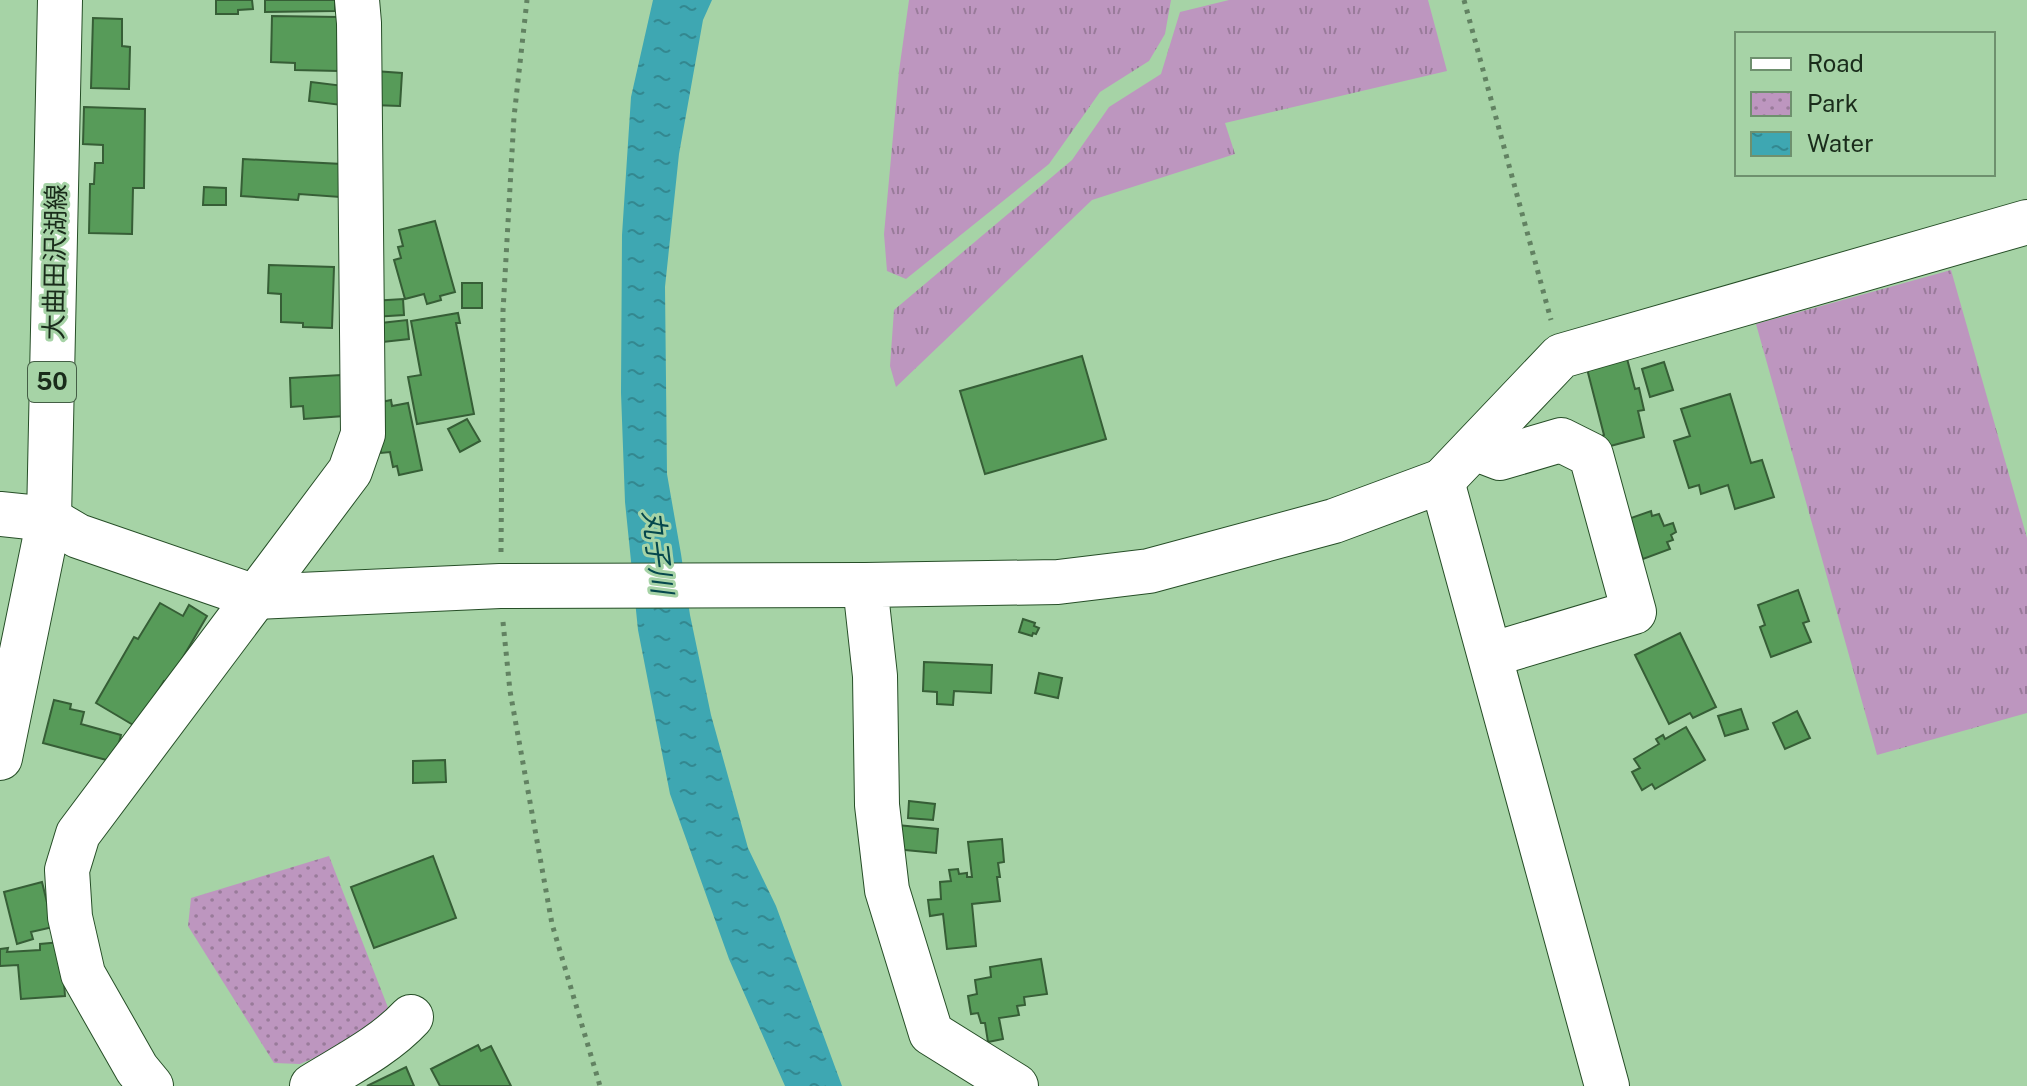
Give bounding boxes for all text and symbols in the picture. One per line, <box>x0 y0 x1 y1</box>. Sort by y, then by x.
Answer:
legend <box>1735 32 1995 176</box>
text: Road <box>1807 49 1864 77</box>
text: Park <box>1807 89 1858 117</box>
text: Water <box>1807 129 1874 157</box>
street label: 大曲田沢湖線 <box>38 184 71 340</box>
road number: 50 <box>28 362 76 402</box>
water label: 丸子川 <box>637 508 680 599</box>

